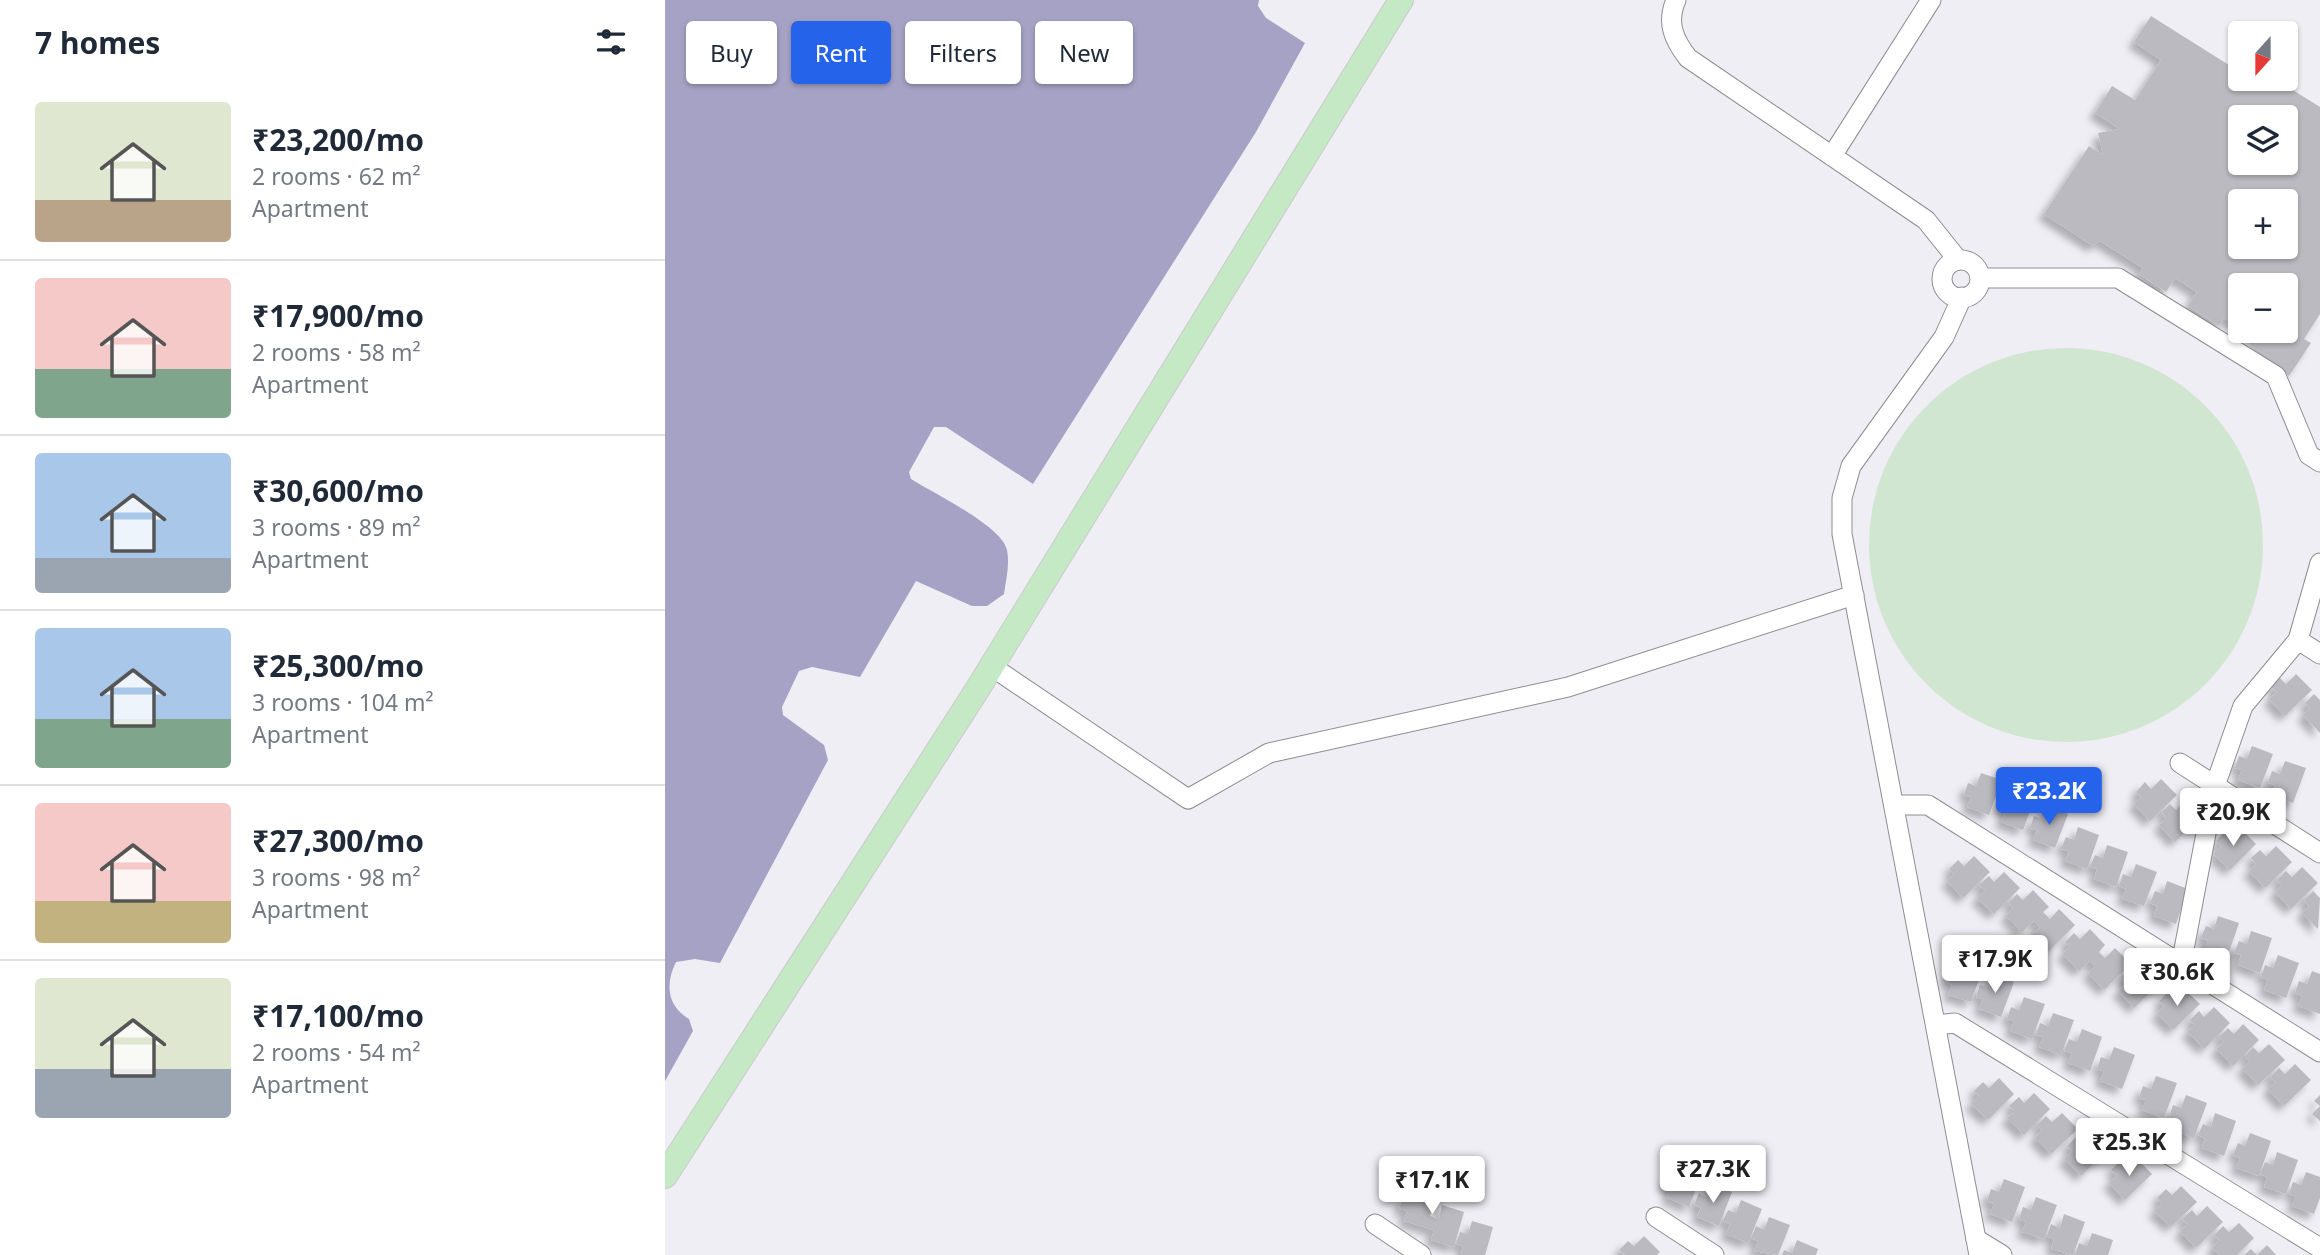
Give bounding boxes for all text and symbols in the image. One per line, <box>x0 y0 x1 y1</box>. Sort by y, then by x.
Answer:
chip: Buy <box>686 21 777 84</box>
chip: Rent <box>791 21 891 84</box>
chip: Filters <box>905 21 1021 84</box>
chip: New <box>1035 21 1133 84</box>
north arrow <box>2228 21 2298 91</box>
map controls <box>2228 21 2298 343</box>
text: 7 homes <box>35 22 160 63</box>
icon: filters <box>592 23 630 61</box>
button: layers <box>2228 105 2298 175</box>
text: ₹23,200/mo <box>252 119 424 160</box>
icon: home <box>91 130 175 214</box>
text: 2 rooms · 62 m² <box>252 160 421 192</box>
button: + <box>2228 189 2298 259</box>
text: Apartment <box>252 192 369 224</box>
button: − <box>2228 273 2298 343</box>
text: ₹17,900/mo <box>252 295 424 336</box>
icon: home <box>91 306 175 390</box>
text: 2 rooms · 58 m² <box>252 336 421 368</box>
text: Apartment <box>252 368 369 400</box>
text: ₹30,600/mo <box>252 470 424 511</box>
icon: home <box>91 481 175 565</box>
text: 3 rooms · 89 m² <box>252 511 421 543</box>
text: Apartment <box>252 543 369 575</box>
text: ₹25,300/mo <box>252 645 424 686</box>
icon: home <box>91 656 175 740</box>
text: 3 rooms · 104 m² <box>252 686 434 718</box>
text: Apartment <box>252 718 369 750</box>
pin: ₹23.2K <box>1992 768 2106 827</box>
text: ₹23.2K <box>2012 774 2086 806</box>
pin: ₹20.9K <box>2176 788 2290 848</box>
text: ₹20.9K <box>2196 795 2270 827</box>
text: ₹27,300/mo <box>252 820 424 861</box>
icon: home <box>91 831 175 915</box>
text: 3 rooms · 98 m² <box>252 861 421 893</box>
text: Apartment <box>252 893 369 925</box>
pin: ₹17.9K <box>1938 936 2052 995</box>
text: ₹17.9K <box>1958 942 2032 974</box>
pin: ₹30.6K <box>2120 948 2234 1008</box>
text: ₹30.6K <box>2140 955 2214 987</box>
text: ₹17,100/mo <box>252 995 424 1036</box>
icon: home <box>91 1006 175 1090</box>
text: 2 rooms · 54 m² <box>252 1036 421 1068</box>
text: Apartment <box>252 1068 369 1100</box>
pin: ₹25.3K <box>2072 1118 2186 1178</box>
text: ₹25.3K <box>2092 1125 2166 1157</box>
pin: ₹27.3K <box>1656 1146 1770 1205</box>
text: ₹27.3K <box>1676 1152 1750 1184</box>
pin: ₹17.1K <box>1375 1156 1489 1216</box>
text: ₹17.1K <box>1395 1163 1469 1195</box>

